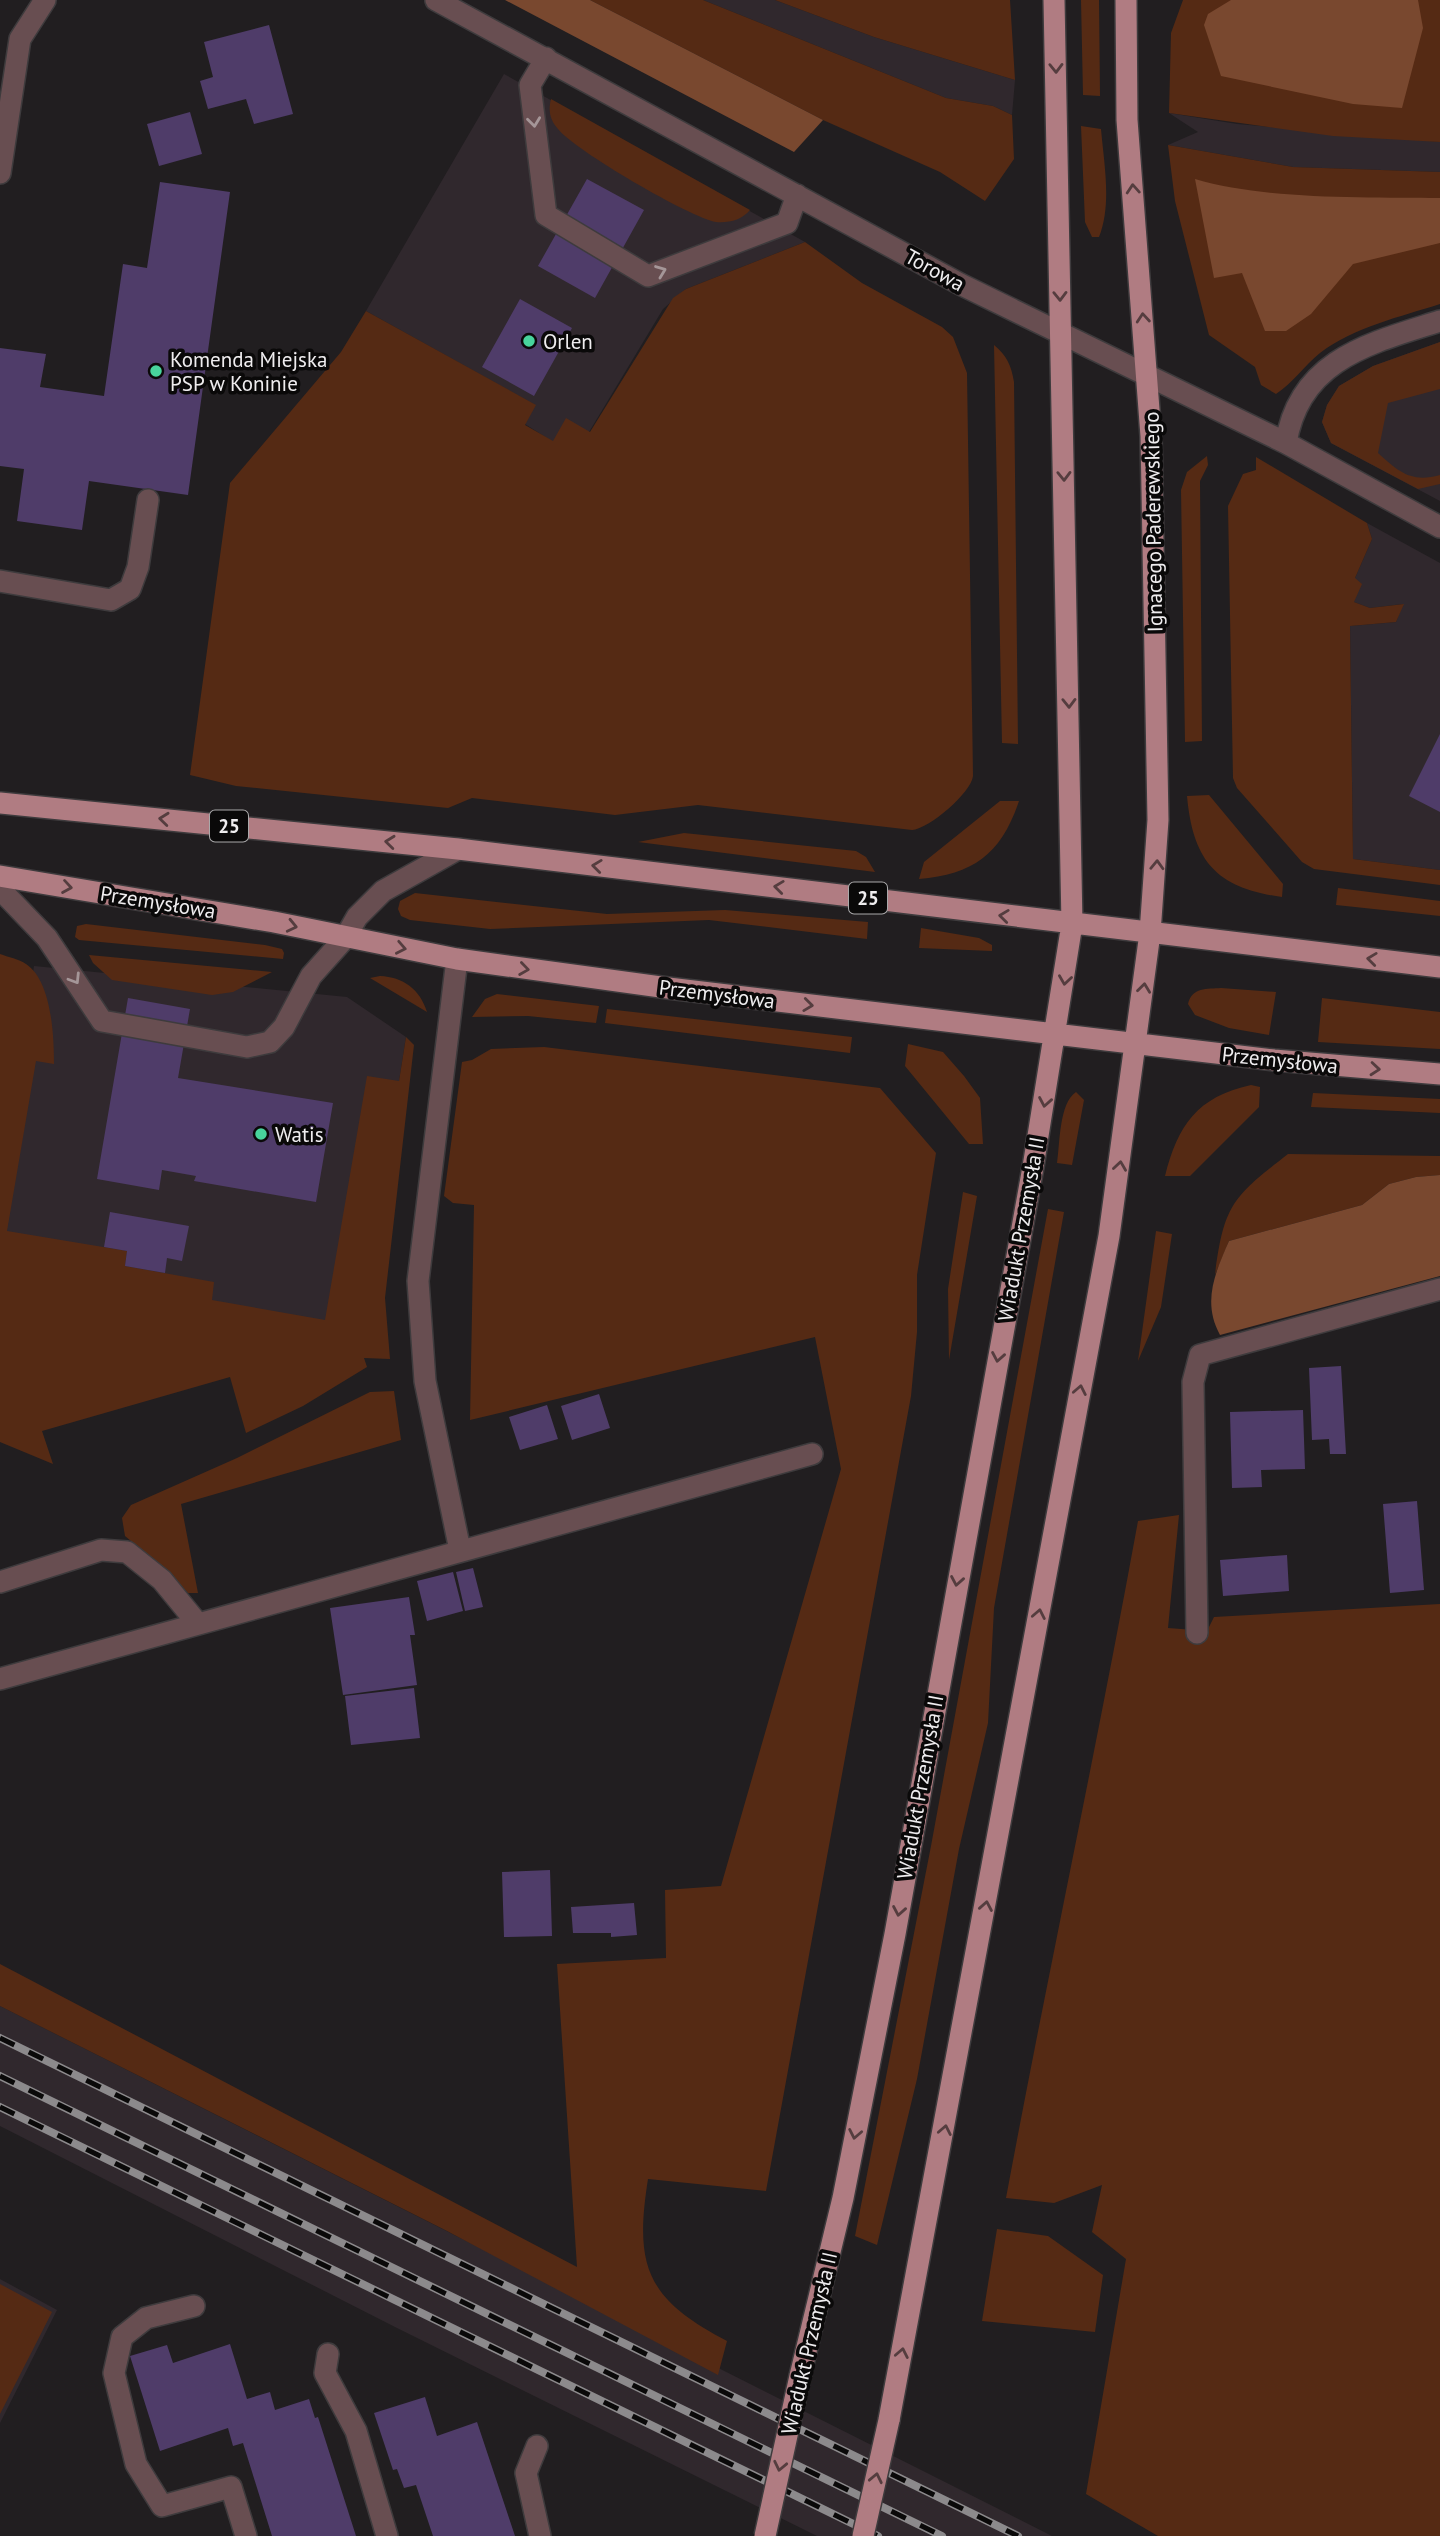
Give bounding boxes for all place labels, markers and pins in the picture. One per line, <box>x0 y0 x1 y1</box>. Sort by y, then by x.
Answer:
place label: Orlen <box>543 328 593 355</box>
marker: Orlen <box>521 333 537 349</box>
place label: Komenda Miejska PSP w Koninie <box>170 346 327 397</box>
marker: Komenda Miejska PSP w Koninie <box>148 363 164 379</box>
place label: Watis <box>275 1121 324 1148</box>
marker: Watis <box>253 1126 269 1142</box>

